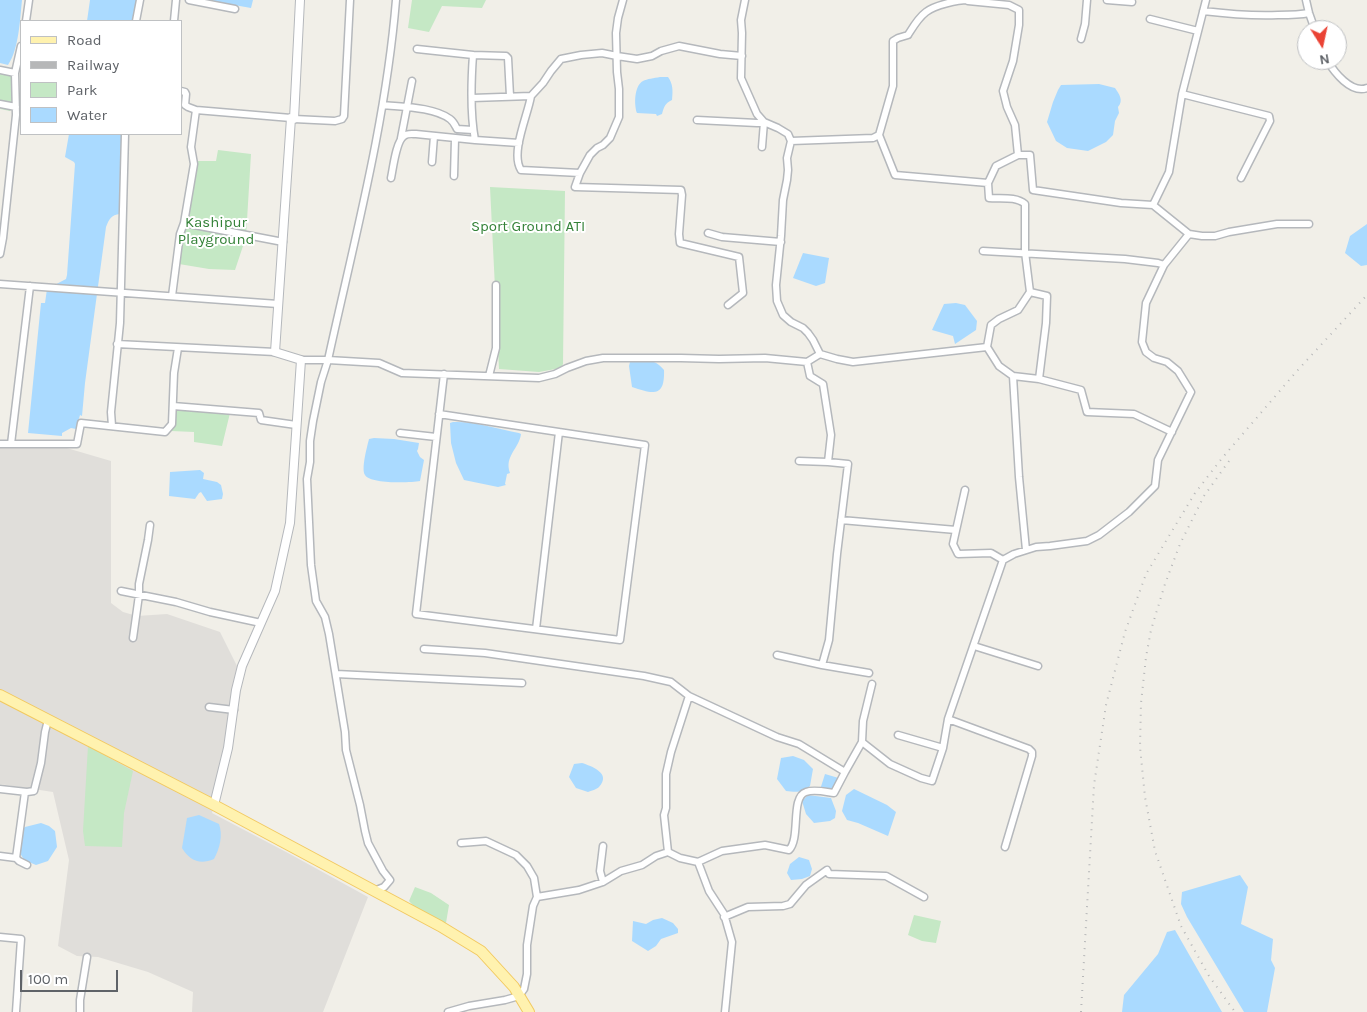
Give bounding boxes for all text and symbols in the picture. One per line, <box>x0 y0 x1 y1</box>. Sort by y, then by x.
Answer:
legend <box>20 20 182 135</box>
north arrow <box>1297 20 1347 70</box>
text: Road <box>67 31 102 49</box>
text: N <box>1318 50 1331 69</box>
text: Railway <box>67 56 119 74</box>
text: Park <box>67 81 97 99</box>
text: Water <box>67 106 107 124</box>
park label: Kashipur Playground <box>178 214 254 249</box>
park label: Sport Ground ATI <box>471 218 585 236</box>
scale bar <box>22 960 120 992</box>
text: 100 m <box>28 970 68 988</box>

